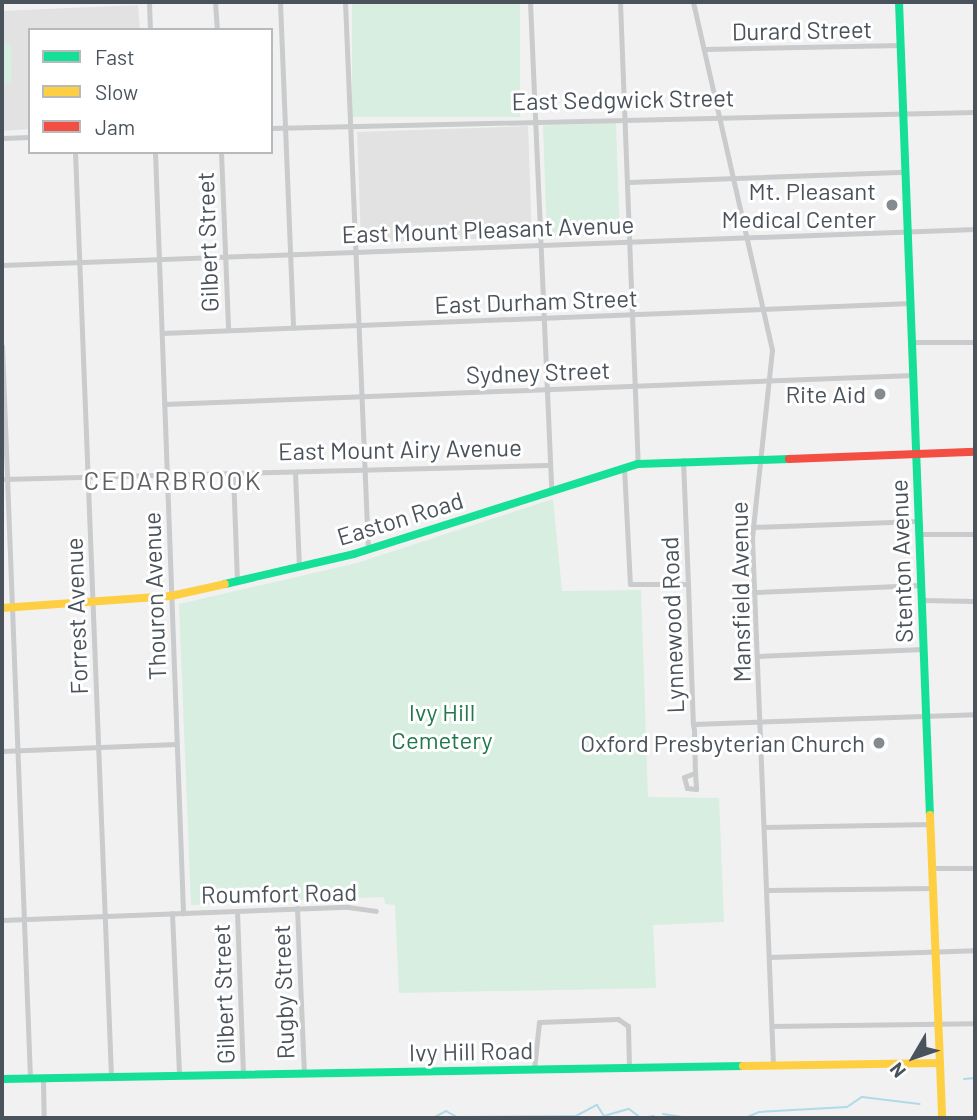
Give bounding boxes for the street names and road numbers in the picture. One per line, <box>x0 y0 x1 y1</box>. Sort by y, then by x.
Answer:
street label: Durard Street <box>732 14 872 46</box>
street label: East Sedgwick Street <box>511 83 735 115</box>
street label: Gilbert Street <box>190 171 224 313</box>
street label: East Mount Pleasant Avenue <box>341 210 635 248</box>
street label: East Durham Street <box>434 283 638 319</box>
street label: Sydney Street <box>465 355 611 389</box>
street label: East Mount Airy Avenue <box>278 432 522 466</box>
street label: Stenton Avenue <box>884 479 918 643</box>
street label: Easton Road <box>333 485 467 551</box>
street label: Mansfield Avenue <box>724 501 756 683</box>
street label: Thouron Avenue <box>137 512 171 680</box>
street label: Lynnewood Road <box>655 536 689 714</box>
street label: Forrest Avenue <box>59 537 93 695</box>
street label: Roumfort Road <box>200 877 358 909</box>
street label: Gilbert Street <box>206 923 240 1065</box>
street label: Rugby Street <box>266 924 300 1060</box>
street label: Ivy Hill Road <box>409 1036 533 1066</box>

